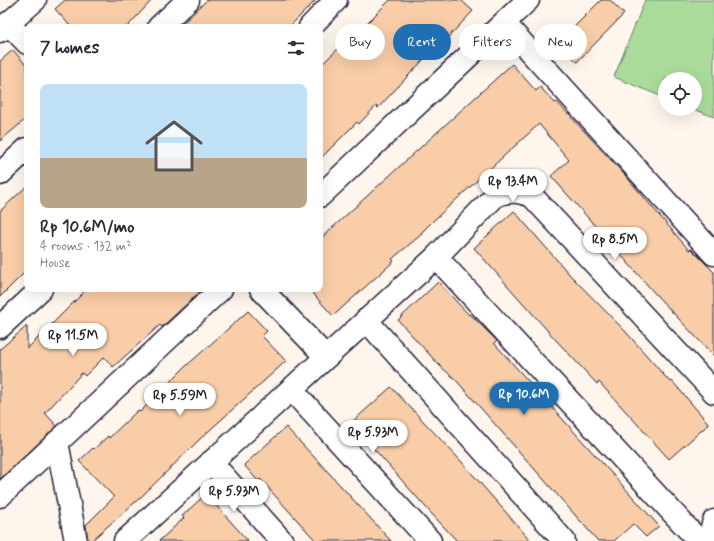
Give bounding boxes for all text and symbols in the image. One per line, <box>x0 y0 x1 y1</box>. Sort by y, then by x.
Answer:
chip: Buy <box>335 24 385 60</box>
chip: Rent <box>393 24 451 60</box>
chip: Filters <box>459 24 526 60</box>
chip: New <box>534 24 587 60</box>
text: 7 homes <box>40 37 99 59</box>
icon: filters <box>285 37 307 59</box>
map controls <box>658 72 702 116</box>
button: locate <box>658 72 702 116</box>
icon: home <box>138 110 210 182</box>
pin: Rp 13.4M <box>472 169 554 203</box>
text: Rp 13.4M <box>488 173 538 190</box>
text: Rp 10.6M/mo <box>40 216 135 238</box>
pin: Rp 8.5M <box>578 227 652 261</box>
text: Rp 8.5M <box>592 231 638 248</box>
text: 4 rooms · 132 m² <box>40 238 132 255</box>
text: House <box>40 255 71 272</box>
pin: Rp 11.5M <box>32 323 114 357</box>
text: Rp 11.5M <box>48 327 98 344</box>
pin: Rp 10.6M <box>483 382 565 416</box>
pin: Rp 5.59M <box>139 383 221 417</box>
text: Rp 10.6M <box>499 386 549 403</box>
text: Rp 5.59M <box>153 387 207 404</box>
pin: Rp 5.93M <box>332 420 414 454</box>
text: Rp 5.93M <box>348 424 398 441</box>
pin: Rp 5.93M <box>193 479 275 513</box>
text: Rp 5.93M <box>209 483 259 500</box>

